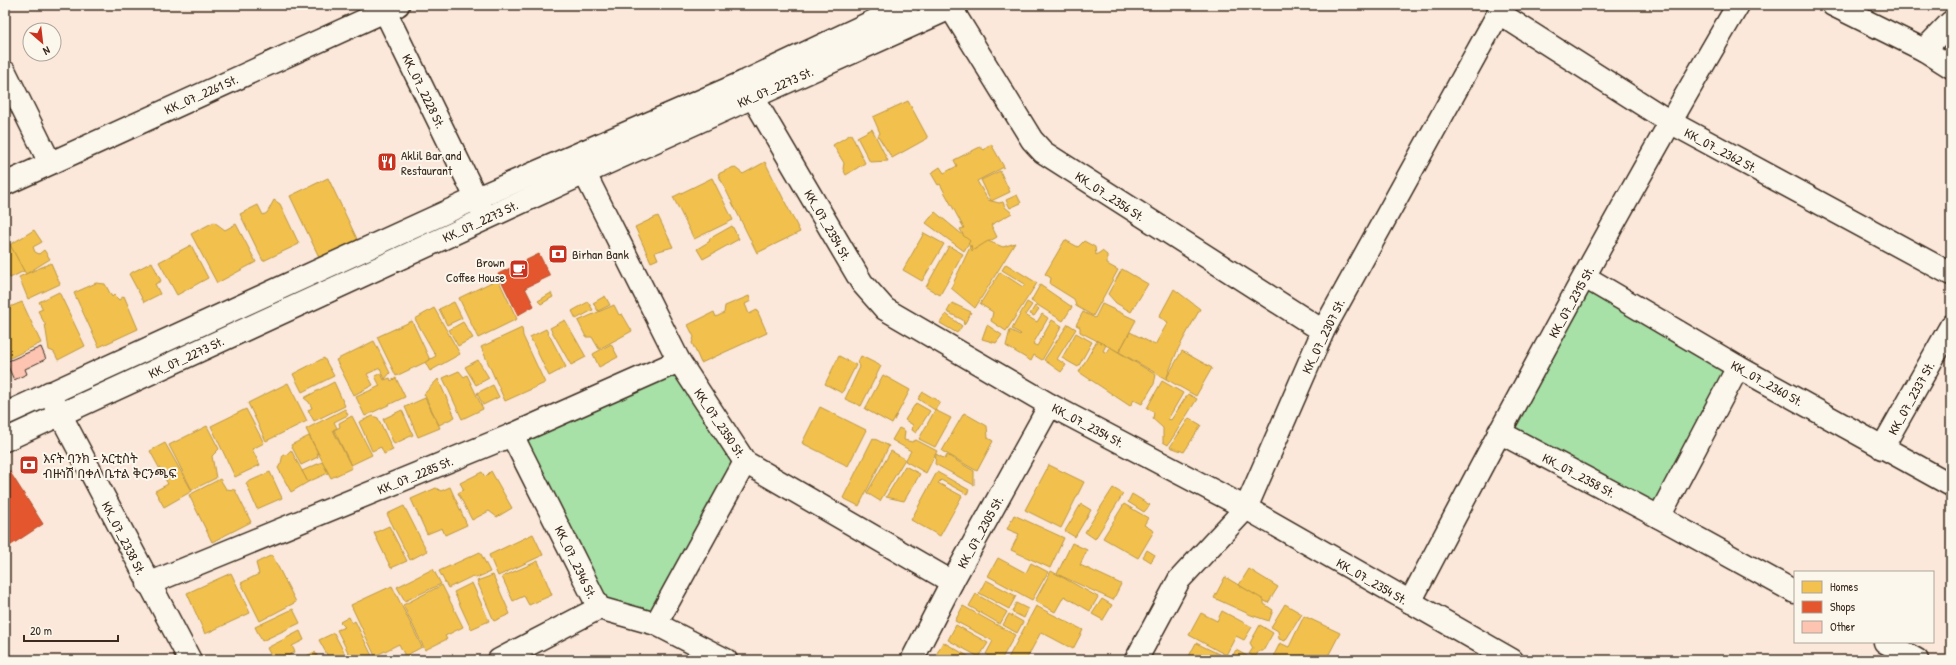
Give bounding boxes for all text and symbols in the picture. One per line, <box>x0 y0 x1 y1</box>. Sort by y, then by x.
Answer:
north arrow <box>22 22 62 62</box>
text: N <box>41 43 53 58</box>
street label: KK_07_2228 St. <box>398 51 450 131</box>
street label: KK_07_2273 St. <box>734 62 816 112</box>
street label: KK_07_2261 St. <box>161 70 241 118</box>
street label: KK_07_2362 St. <box>1681 123 1761 177</box>
place label: Aklil Bar and Restaurant <box>401 146 461 179</box>
restaurant icon: Aklil Bar and Restaurant <box>376 151 398 173</box>
street label: KK_07_2356 St. <box>1072 167 1148 225</box>
street label: KK_07_2354 St. <box>800 186 856 264</box>
street label: KK_07_2273 St. <box>439 196 521 246</box>
bank icon: Birhan Bank <box>547 243 569 265</box>
place label: Birhan Bank <box>572 245 629 263</box>
place label: Brown Coffee House <box>446 253 505 286</box>
cafe icon: Brown Coffee House <box>508 258 530 280</box>
street label: KK_07_2315 St. <box>1544 263 1598 341</box>
street label: KK_07_2307 St. <box>1297 295 1349 376</box>
street label: KK_07_2273 St. <box>145 332 227 382</box>
street label: KK_07_2360 St. <box>1728 356 1806 410</box>
street label: KK_07_2337 St. <box>1883 358 1939 438</box>
street label: KK_07_2350 St. <box>690 385 750 461</box>
street label: KK_07_2354 St. <box>1049 398 1127 452</box>
street label: KK_07_2358 St. <box>1539 448 1619 502</box>
place label: እናት ባንክ - አርቲስት ብዙነሽ በቀለ ቤተል ቅርንጫፍ <box>43 449 176 482</box>
street label: KK_07_2285 St. <box>374 452 456 498</box>
bank icon: እናት ባንክ - አርቲስት ብዙነሽ በቀለ ቤተል ቅርንጫፍ <box>18 454 40 476</box>
street label: KK_07_2305 St. <box>953 492 1007 571</box>
street label: KK_07_2338 St. <box>98 498 150 578</box>
street label: KK_07_2346 St. <box>551 523 601 602</box>
street label: KK_07_2354 St. <box>1333 553 1411 609</box>
legend <box>1794 571 1934 643</box>
text: Homes <box>1830 578 1858 595</box>
text: Shops <box>1830 598 1856 615</box>
scale bar <box>24 617 118 643</box>
text: Other <box>1830 618 1856 635</box>
text: 20 m <box>30 622 52 639</box>

